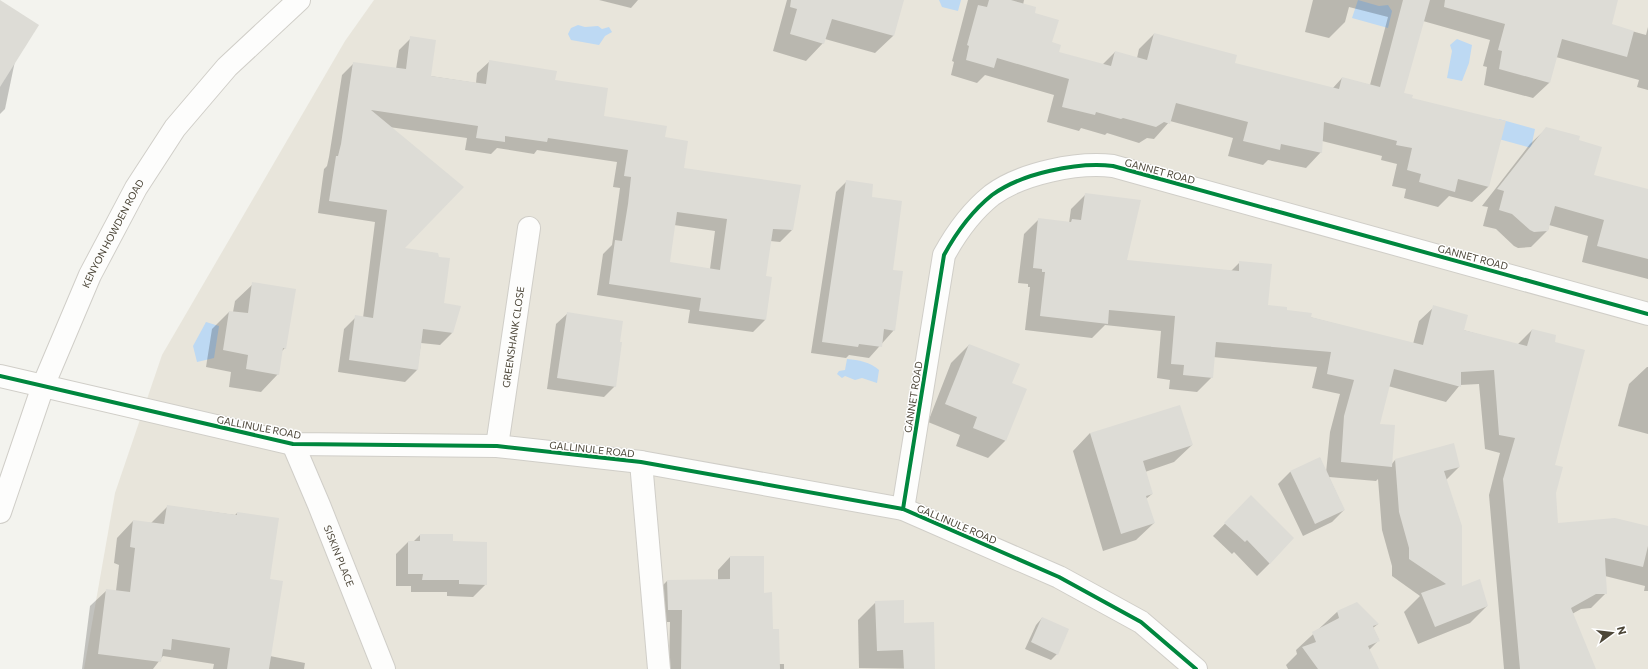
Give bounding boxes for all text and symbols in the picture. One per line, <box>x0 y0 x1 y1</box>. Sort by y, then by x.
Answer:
street label: GANNET ROAD <box>1124 156 1196 186</box>
street label: KENYON HOWDEN ROAD <box>79 177 146 290</box>
street label: GANNET ROAD <box>1437 242 1509 272</box>
street label: GREENSHANK CLOSE <box>500 286 526 389</box>
street label: GANNET ROAD <box>901 360 925 434</box>
street label: GALLINULE ROAD <box>216 413 302 441</box>
street label: GALLINULE ROAD <box>549 439 635 459</box>
street label: GALLINULE ROAD <box>915 502 999 546</box>
street label: SISKIN PLACE <box>322 523 357 588</box>
north arrow <box>1592 613 1632 653</box>
text: N <box>1615 625 1629 636</box>

